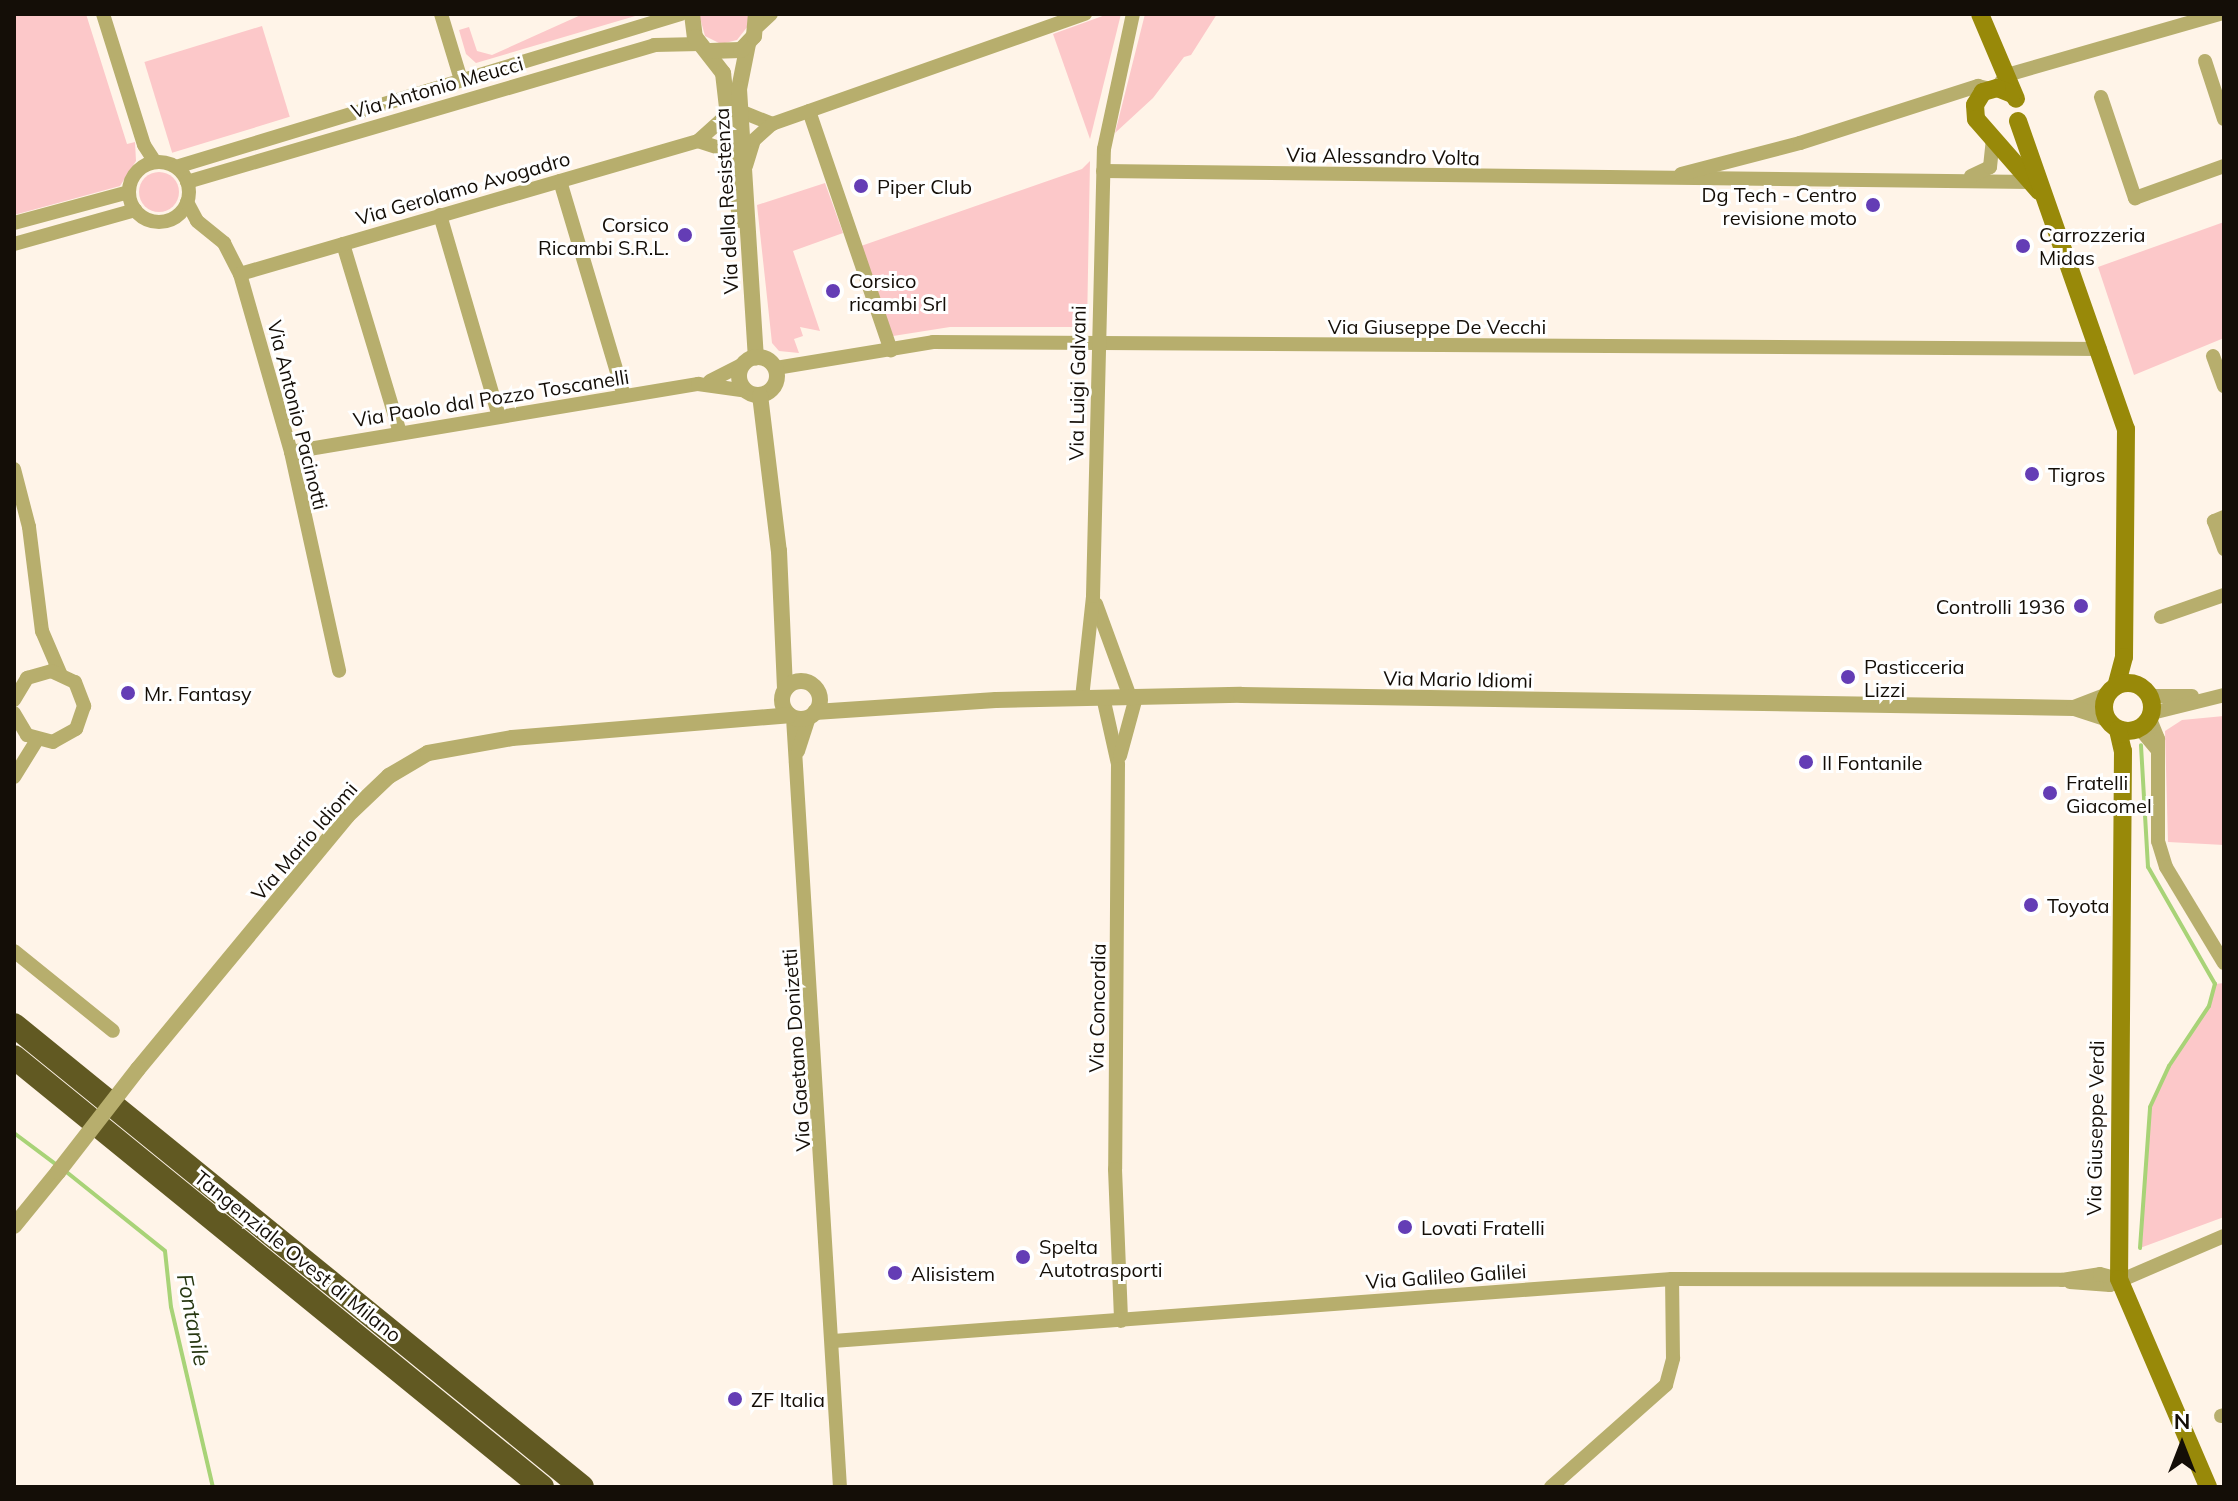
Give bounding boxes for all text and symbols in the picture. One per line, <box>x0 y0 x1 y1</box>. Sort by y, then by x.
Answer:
street label: Via Antonio Meucci <box>348 51 526 123</box>
street label: Via della Resistenza <box>709 107 743 295</box>
street label: Via Alessandro Volta <box>1286 142 1480 170</box>
street label: Via Gerolamo Avogadro <box>353 146 573 230</box>
place label: Piper Club <box>877 174 972 198</box>
marker: Piper Club <box>852 177 870 195</box>
place label: Dg Tech - Centro revisione moto <box>1702 182 1857 229</box>
marker: Dg Tech - Centro revisione moto <box>1864 196 1882 214</box>
place label: Corsico Ricambi S.R.L. <box>538 212 669 259</box>
place label: Carrozzeria Midas <box>2039 222 2145 269</box>
marker: Corsico Ricambi S.R.L. <box>676 226 694 244</box>
marker: Carrozzeria Midas <box>2014 237 2032 255</box>
place label: Corsico ricambi Srl <box>849 268 947 315</box>
marker: Corsico ricambi Srl <box>824 282 842 300</box>
street label: Via Luigi Galvani <box>1064 305 1090 461</box>
street label: Via Giuseppe De Vecchi <box>1328 314 1546 338</box>
street label: Via Antonio Pacinotti <box>263 318 333 512</box>
street label: Via Paolo dal Pozzo Toscanelli <box>351 364 631 432</box>
place label: Tigros <box>2048 462 2105 486</box>
marker: Tigros <box>2023 465 2041 483</box>
place label: Controlli 1936 <box>1936 594 2065 618</box>
marker: Controlli 1936 <box>2072 597 2090 615</box>
place label: Pasticceria Lizzi <box>1864 654 1964 701</box>
street label: Via Mario Idiomi <box>1383 666 1533 692</box>
marker: Pasticceria Lizzi <box>1839 668 1857 686</box>
place label: Mr. Fantasy <box>144 681 252 705</box>
marker: Mr. Fantasy <box>119 684 137 702</box>
place label: Il Fontanile <box>1822 750 1922 774</box>
marker: Il Fontanile <box>1797 753 1815 771</box>
place label: Fratelli Giacomel <box>2066 770 2152 817</box>
street label: Via Mario Idiomi <box>246 777 362 905</box>
marker: Fratelli Giacomel <box>2041 784 2059 802</box>
place label: Toyota <box>2047 893 2110 917</box>
marker: Toyota <box>2022 896 2040 914</box>
street label: Via Concordia <box>1084 943 1110 1073</box>
street label: Via Gaetano Donizetti <box>777 948 815 1152</box>
street label: Via Giuseppe Verdi <box>2081 1040 2109 1216</box>
street label: Tangenziale Ovest di Milano <box>190 1165 406 1347</box>
place label: Lovati Fratelli <box>1421 1215 1545 1239</box>
marker: Lovati Fratelli <box>1396 1218 1414 1236</box>
place label: Spelta Autotrasporti <box>1039 1234 1163 1281</box>
marker: Spelta Autotrasporti <box>1014 1248 1032 1266</box>
street label: Via Galileo Galilei <box>1365 1258 1527 1294</box>
place label: Alisistem <box>911 1261 995 1285</box>
marker: Alisistem <box>886 1264 904 1282</box>
water label: Fontanile <box>171 1272 215 1368</box>
place label: ZF Italia <box>751 1387 825 1411</box>
marker: ZF Italia <box>726 1390 744 1408</box>
north arrow <box>2142 1405 2222 1485</box>
text: N <box>2174 1407 2190 1435</box>

